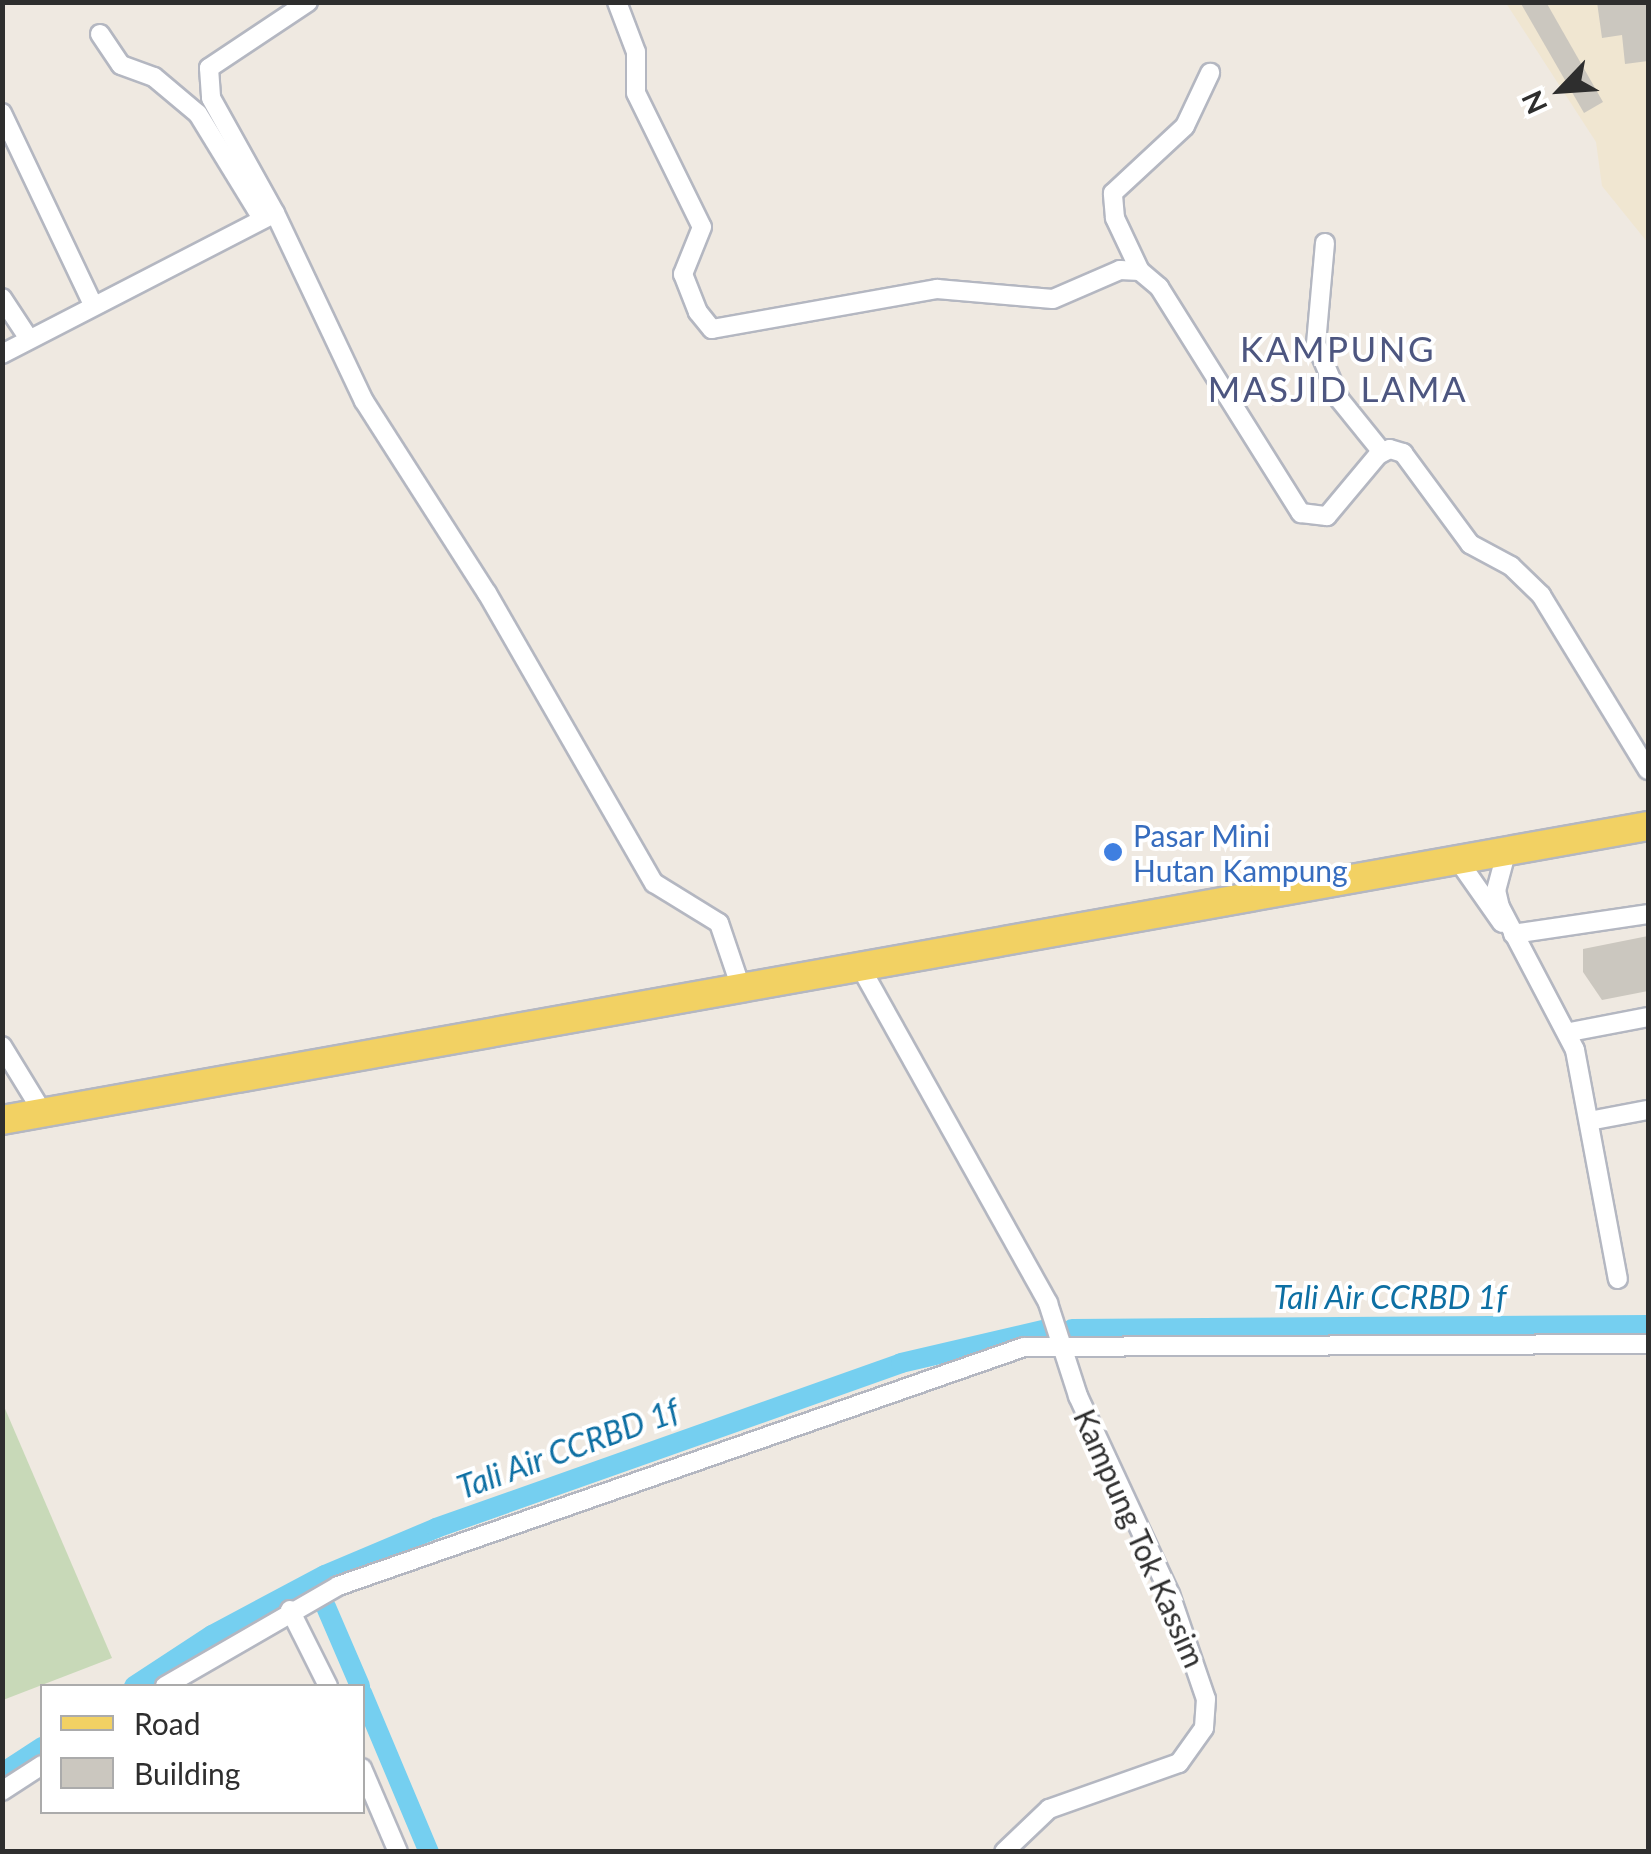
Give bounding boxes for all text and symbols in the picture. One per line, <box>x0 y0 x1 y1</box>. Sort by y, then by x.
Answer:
north arrow <box>1511 40 1611 140</box>
text: N <box>1514 86 1554 120</box>
district label: KAMPUNG MASJID LAMA <box>1208 327 1468 409</box>
place label: Pasar Mini Hutan Kampung <box>1133 817 1348 888</box>
marker: Pasar Mini Hutan Kampung <box>1102 841 1124 863</box>
water label: Tali Air CCRBD 1f <box>1273 1278 1507 1316</box>
water label: Tali Air CCRBD 1f <box>451 1391 685 1507</box>
street label: Kampung Tok Kassim <box>1067 1403 1213 1673</box>
legend <box>40 1684 365 1814</box>
text: Road <box>134 1705 201 1741</box>
text: Building <box>134 1755 240 1791</box>

